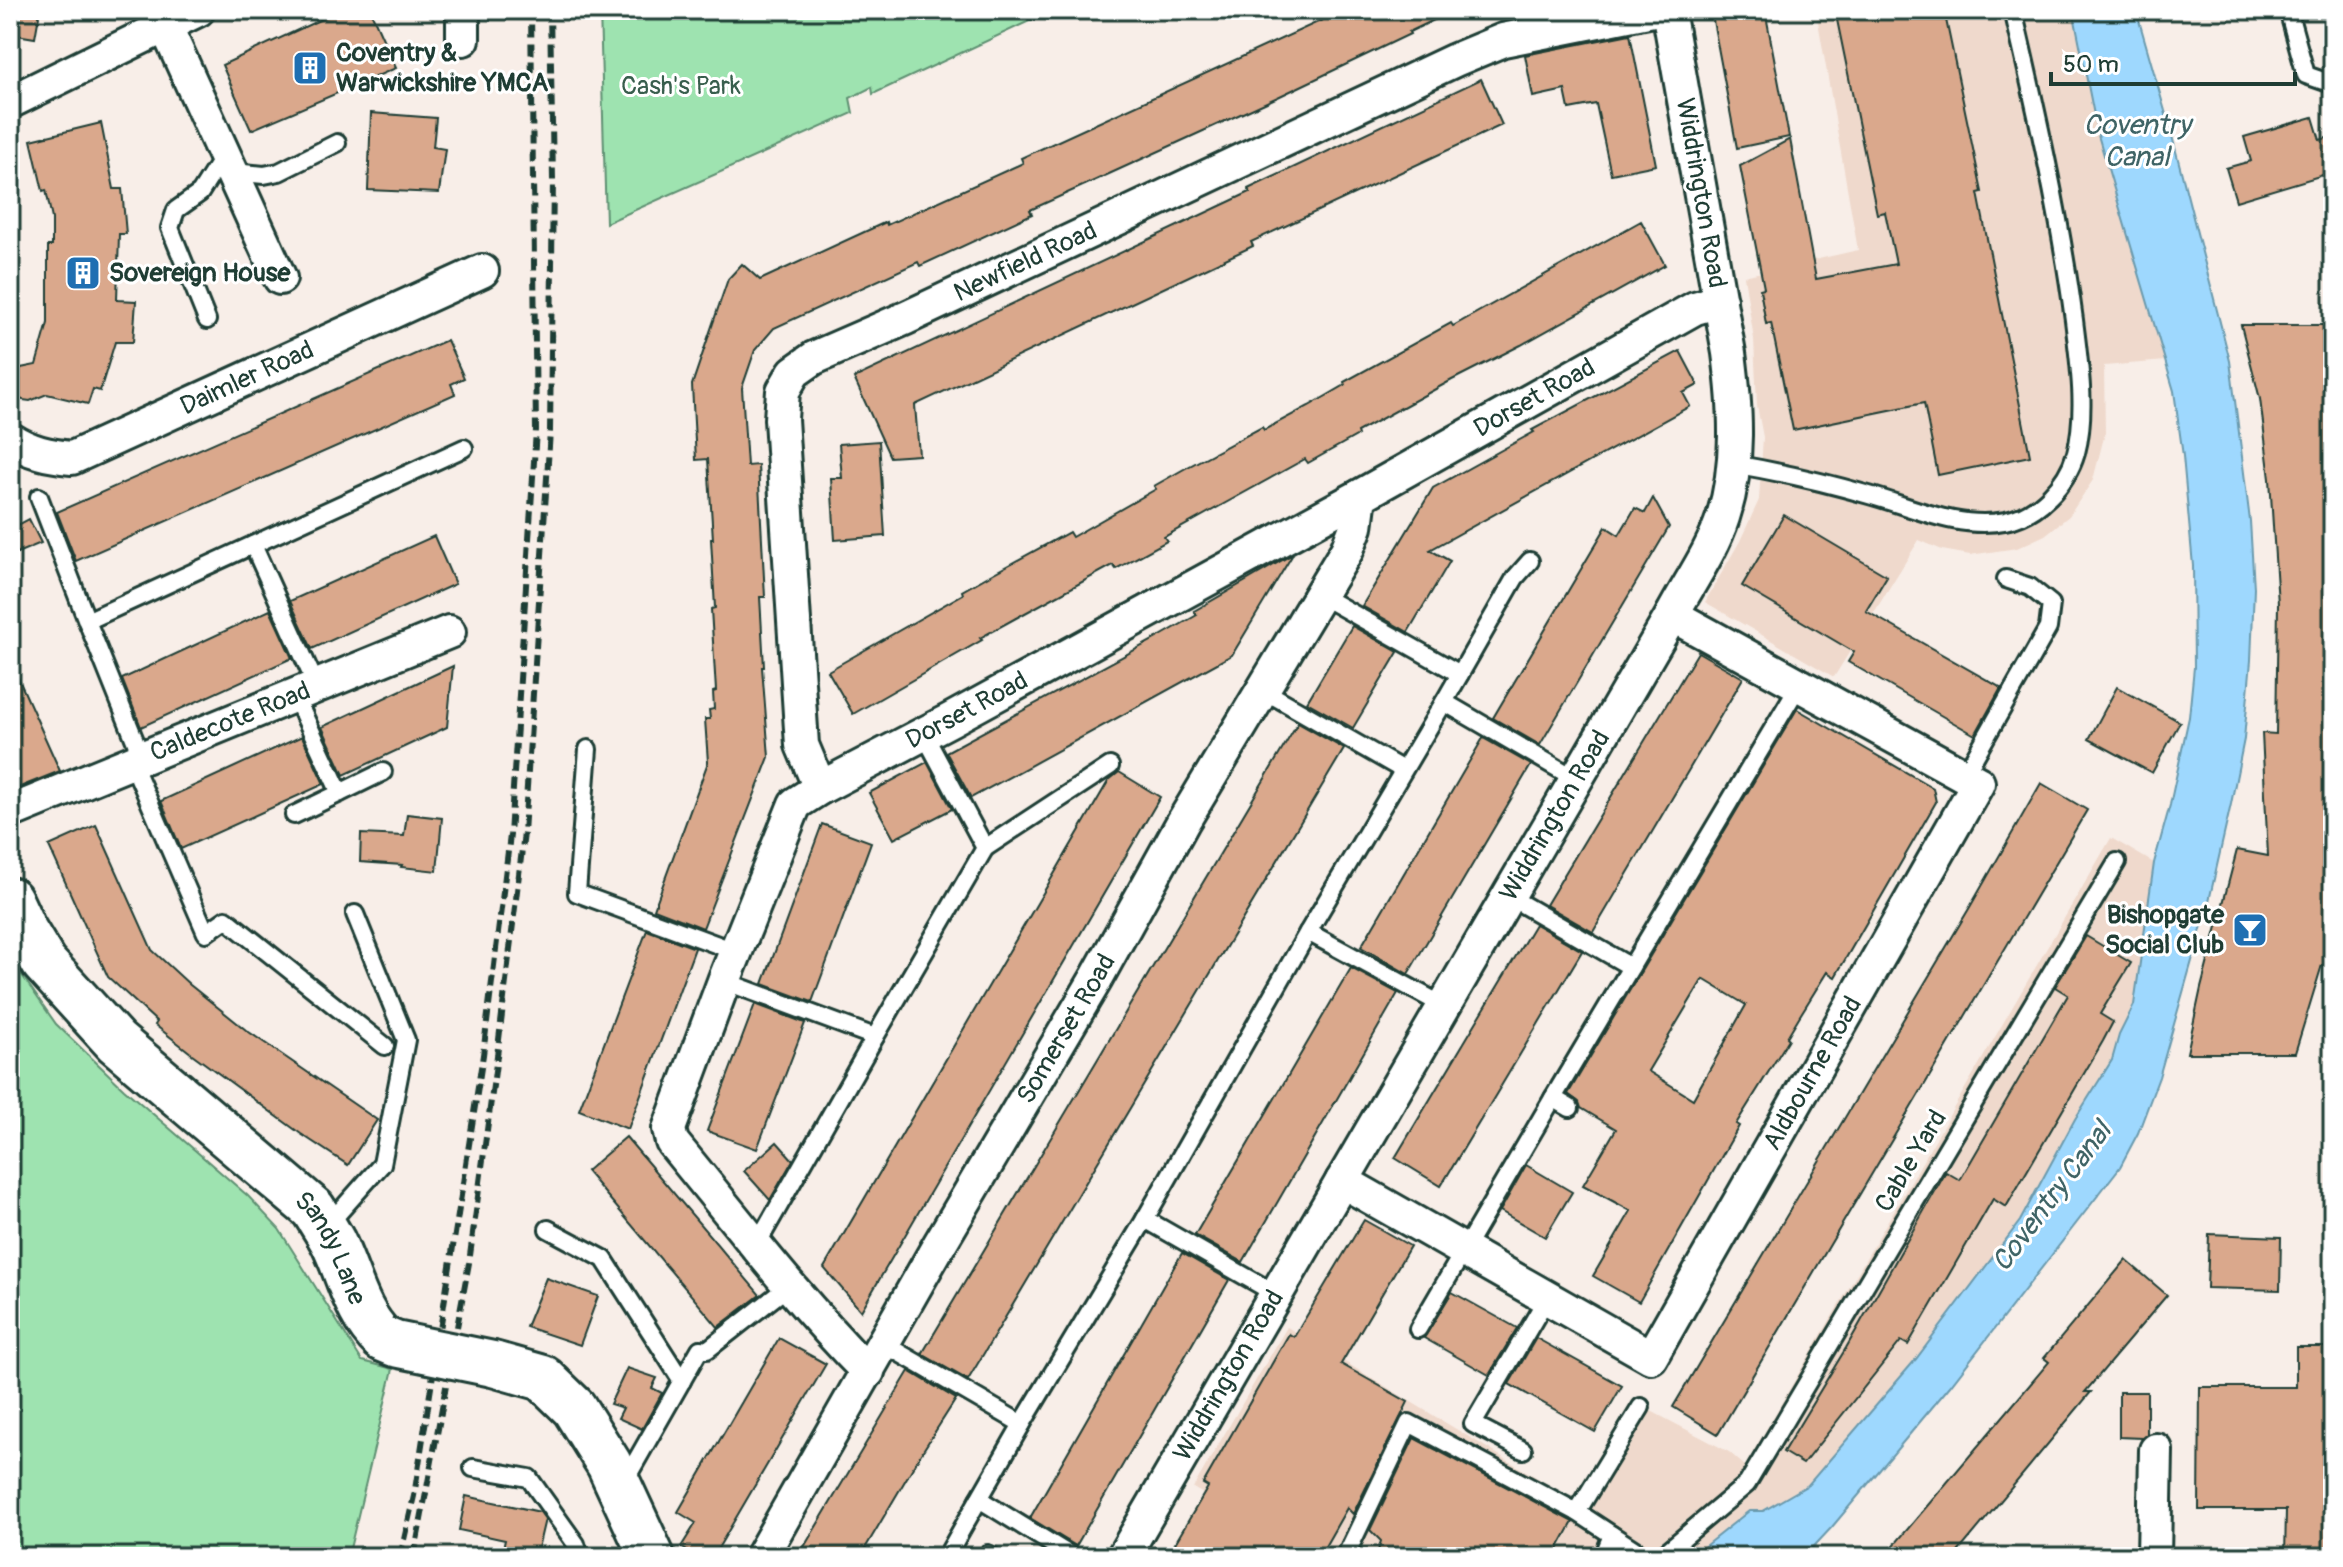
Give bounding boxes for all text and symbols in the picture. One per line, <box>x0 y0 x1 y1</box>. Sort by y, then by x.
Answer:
scale bar <box>2051 36 2295 86</box>
place label: Coventry & Warwickshire YMCA <box>336 37 549 99</box>
building icon: Coventry & Warwickshire YMCA <box>291 49 329 87</box>
text: 50 m <box>2063 50 2119 79</box>
park label: Cash's Park <box>621 70 741 102</box>
street label: Widdrington Road <box>1669 96 1733 290</box>
water label: Coventry Canal <box>2084 108 2195 175</box>
street label: Newfield Road <box>949 215 1102 309</box>
building icon: Sovereign House <box>64 254 102 292</box>
place label: Sovereign House <box>109 257 291 289</box>
street label: Daimler Road <box>175 334 319 422</box>
street label: Dorset Road <box>1468 351 1601 445</box>
street label: Dorset Road <box>900 665 1033 756</box>
street label: Caldecote Road <box>145 675 315 769</box>
street label: Widdrington Road <box>1493 725 1617 907</box>
place label: Bishopgate Social Club <box>2105 899 2225 961</box>
bar icon: Bishopgate Social Club <box>2231 911 2269 949</box>
street label: Somerset Road <box>1010 949 1123 1110</box>
street label: Aldbourne Road <box>1756 991 1869 1156</box>
street label: Cable Yard <box>1868 1104 1954 1218</box>
water label: Coventry Canal <box>1984 1113 2122 1279</box>
street label: Sandy Lane <box>288 1185 373 1310</box>
street label: Widdrington Road <box>1167 1284 1291 1467</box>

